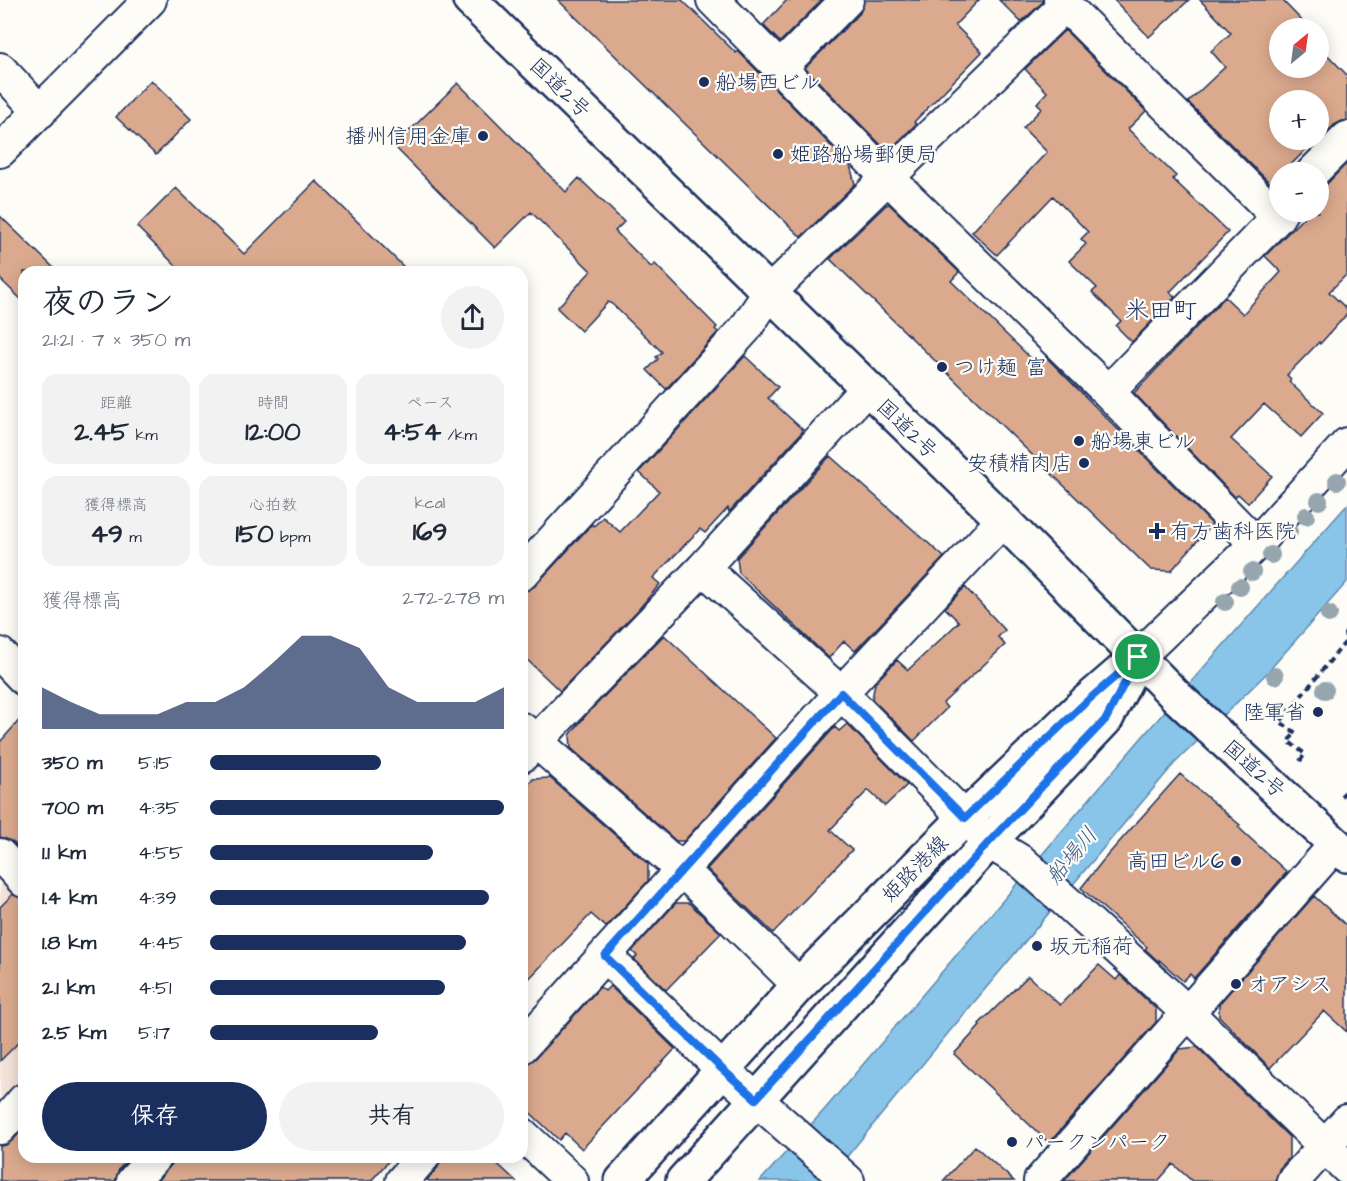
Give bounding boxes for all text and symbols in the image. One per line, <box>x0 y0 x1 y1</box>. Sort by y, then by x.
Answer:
north arrow <box>1269 18 1329 78</box>
map controls <box>1269 18 1329 222</box>
street label: 国道2号 <box>523 52 597 124</box>
place label: 船場西ビル <box>716 68 821 97</box>
marker: 船場西ビル <box>697 75 711 89</box>
button: + <box>1269 90 1329 150</box>
place label: 播州信用金庫 <box>345 122 471 151</box>
marker: 播州信用金庫 <box>476 129 490 143</box>
place label: 姫路船場郵便局 <box>790 140 937 169</box>
marker: 姫路船場郵便局 <box>771 147 785 161</box>
button: − <box>1269 162 1329 222</box>
text: 夜のラン <box>42 280 174 326</box>
button: share <box>441 286 504 349</box>
district label: 米田町 <box>1125 294 1197 328</box>
text: 21:21 · 7 × 350 m <box>42 326 190 354</box>
place label: つけ麺 富 <box>954 353 1046 382</box>
marker: つけ麺 富 <box>935 360 949 374</box>
text: 距離 <box>100 392 132 414</box>
text: 時間 <box>257 392 289 414</box>
text: ペース <box>406 392 454 414</box>
street label: 国道2号 <box>870 393 944 465</box>
text: 2.45 <box>74 414 129 450</box>
text: 12:00 <box>245 414 301 450</box>
text: 4:54 <box>383 414 441 450</box>
text: km <box>129 424 158 446</box>
text: /km <box>441 424 477 446</box>
place label: 船場東ビル <box>1091 427 1196 456</box>
marker: 船場東ビル <box>1072 434 1086 448</box>
place label: 安積精肉店 <box>967 449 1072 478</box>
marker: 安積精肉店 <box>1077 456 1091 470</box>
text: kcal <box>415 492 445 514</box>
text: 獲得標高 <box>84 494 148 516</box>
text: 心拍数 <box>249 494 297 516</box>
text: 169 <box>413 514 447 550</box>
text: 49 <box>90 516 123 552</box>
text: 150 <box>236 516 274 552</box>
place label: 有方歯科医院 <box>1170 517 1296 546</box>
marker: 有方歯科医院 <box>1148 522 1166 540</box>
text: m <box>123 526 142 548</box>
text: bpm <box>274 526 310 548</box>
text: 272–278 m <box>402 584 504 612</box>
text: 獲得標高 <box>42 587 122 615</box>
pin <box>1112 631 1163 682</box>
icon: arrive <box>1121 640 1154 673</box>
place label: 陸軍省 <box>1243 698 1306 727</box>
marker: 陸軍省 <box>1311 705 1325 719</box>
street label: 国道2号 <box>1216 733 1292 805</box>
text: 350 m <box>42 749 103 777</box>
text: 5:15 <box>138 749 172 777</box>
text: 700 m <box>42 794 103 822</box>
text: 4:35 <box>138 794 179 822</box>
water label: 船場川 <box>1039 821 1105 891</box>
street label: 姫路港線 <box>875 829 955 909</box>
text: 1.1 km <box>42 839 86 867</box>
text: 4:55 <box>138 839 183 867</box>
place label: 高田ビル6 <box>1127 847 1224 876</box>
marker: 高田ビル6 <box>1229 854 1243 868</box>
text: 1.4 km <box>42 884 97 912</box>
text: 4:39 <box>138 884 177 912</box>
text: 1.8 km <box>42 929 96 957</box>
text: 4:45 <box>138 929 183 957</box>
place label: 坂元稲荷 <box>1049 932 1133 961</box>
marker: 坂元稲荷 <box>1030 939 1044 953</box>
place label: オアシス <box>1248 970 1332 999</box>
text: 2.1 km <box>42 974 95 1002</box>
text: 4:51 <box>138 974 172 1002</box>
marker: オアシス <box>1229 977 1243 991</box>
text: 2.5 km <box>42 1019 106 1047</box>
text: 5:17 <box>138 1019 170 1047</box>
button: 保存 <box>42 1082 267 1151</box>
button: 共有 <box>279 1082 504 1151</box>
place label: パークンパーク <box>1024 1128 1170 1157</box>
marker: パークンパーク <box>1005 1135 1019 1149</box>

